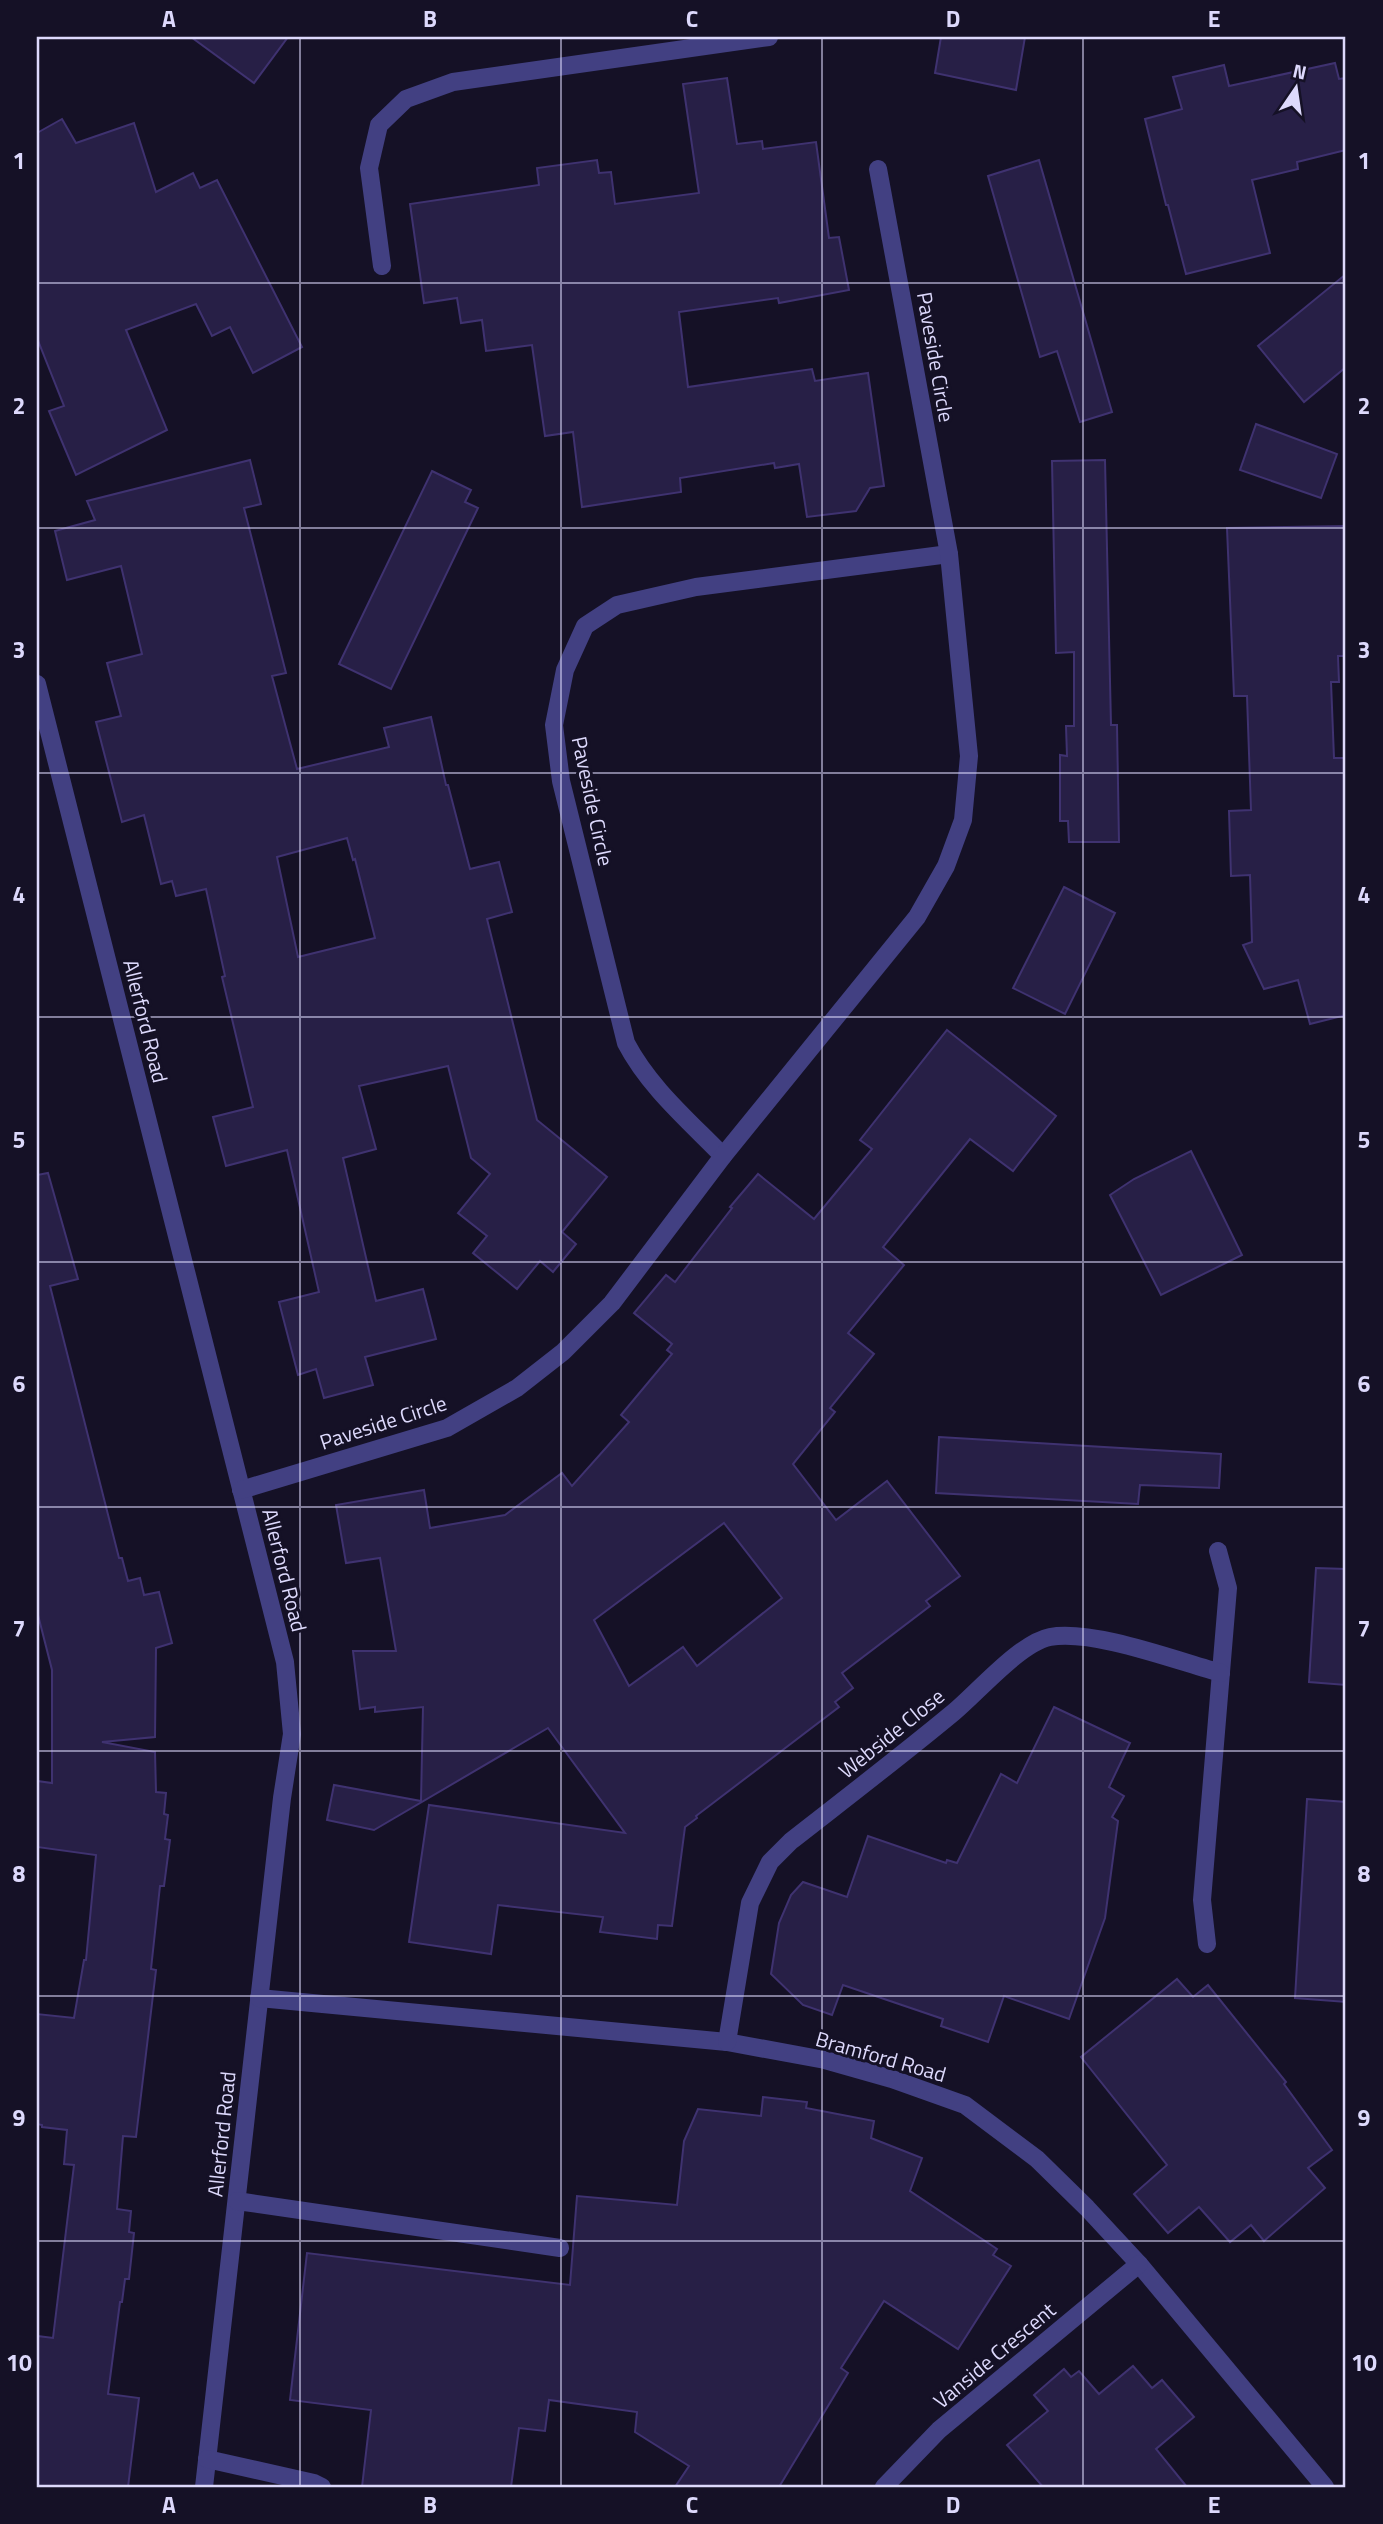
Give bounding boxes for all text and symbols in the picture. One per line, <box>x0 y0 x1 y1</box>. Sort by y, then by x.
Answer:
text: A <box>162 1 176 36</box>
text: B <box>423 1 437 36</box>
text: C <box>686 1 698 36</box>
text: D <box>946 1 960 36</box>
text: E <box>1208 1 1220 36</box>
north arrow <box>1260 52 1330 122</box>
text: N <box>1290 55 1310 87</box>
text: 1 <box>13 143 25 178</box>
text: 1 <box>1358 143 1370 178</box>
street label: Paveside Circle <box>909 289 963 425</box>
text: 2 <box>13 388 25 423</box>
text: 2 <box>1358 388 1370 423</box>
text: 3 <box>13 632 25 667</box>
text: 3 <box>1358 632 1370 667</box>
street label: Paveside Circle <box>564 733 622 869</box>
text: 4 <box>13 877 25 912</box>
text: 4 <box>1358 877 1370 912</box>
street label: Allerford Road <box>115 956 177 1086</box>
text: 5 <box>13 1122 25 1157</box>
text: 5 <box>1358 1122 1370 1157</box>
text: 6 <box>13 1366 26 1401</box>
text: 6 <box>1358 1366 1371 1401</box>
street label: Paveside Circle <box>315 1386 451 1458</box>
street label: Allerford Road <box>254 1505 316 1635</box>
text: 7 <box>13 1611 25 1646</box>
text: 7 <box>1358 1611 1370 1646</box>
street label: Webside Close <box>831 1680 951 1786</box>
text: 8 <box>13 1856 26 1891</box>
text: 8 <box>1358 1856 1371 1891</box>
street label: Bramford Road <box>812 2022 950 2090</box>
street label: Allerford Road <box>198 2070 244 2198</box>
text: 9 <box>13 2100 26 2135</box>
text: 9 <box>1358 2100 1371 2135</box>
street label: Vanside Crescent <box>926 2294 1063 2416</box>
text: 10 <box>6 2345 32 2380</box>
text: 10 <box>1351 2345 1377 2380</box>
text: A <box>162 2487 176 2522</box>
text: B <box>423 2487 437 2522</box>
text: C <box>686 2487 698 2522</box>
text: D <box>946 2487 960 2522</box>
text: E <box>1208 2487 1220 2522</box>

